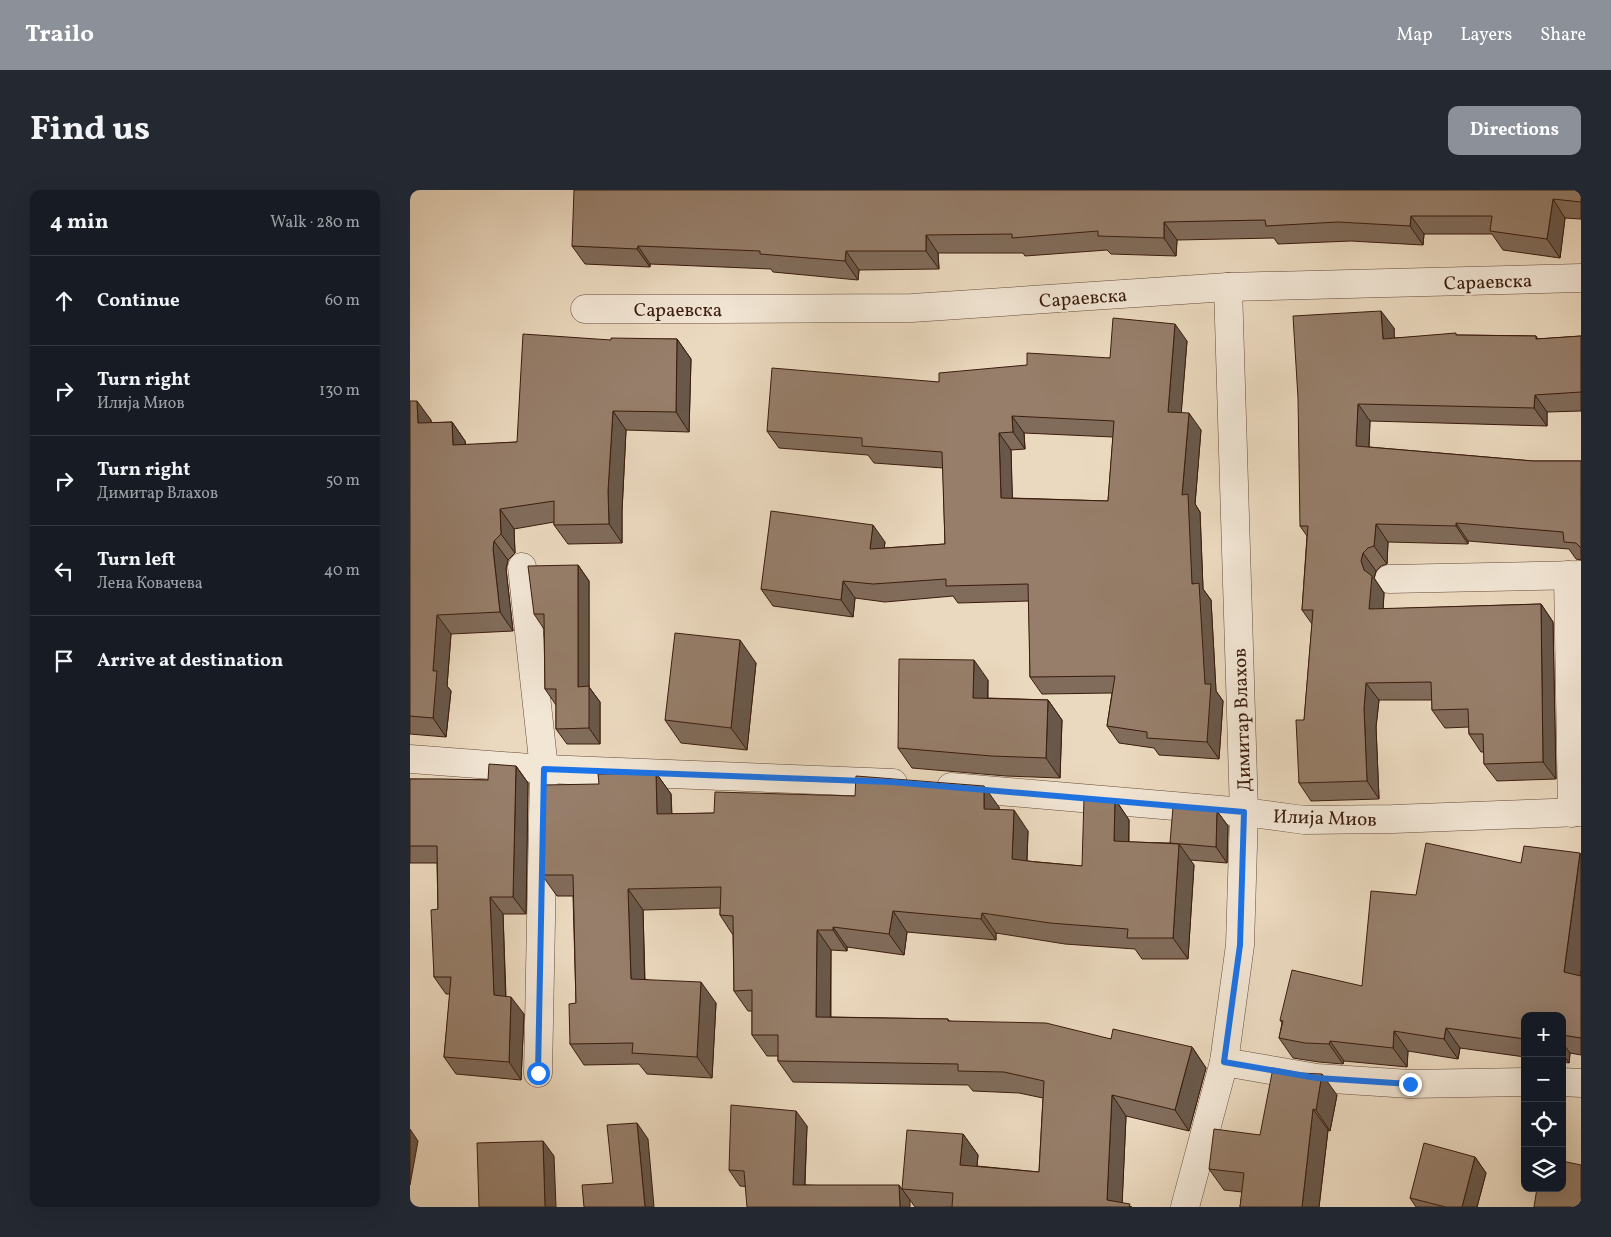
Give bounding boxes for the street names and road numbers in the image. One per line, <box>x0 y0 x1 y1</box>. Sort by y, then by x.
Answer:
street label: Сараевска <box>1443 268 1533 298</box>
street label: Сараевска <box>1038 283 1128 315</box>
street label: Сараевска <box>634 298 722 324</box>
street label: Димитар Влахов <box>1227 648 1258 792</box>
street label: Илија Миов <box>1273 804 1377 834</box>

